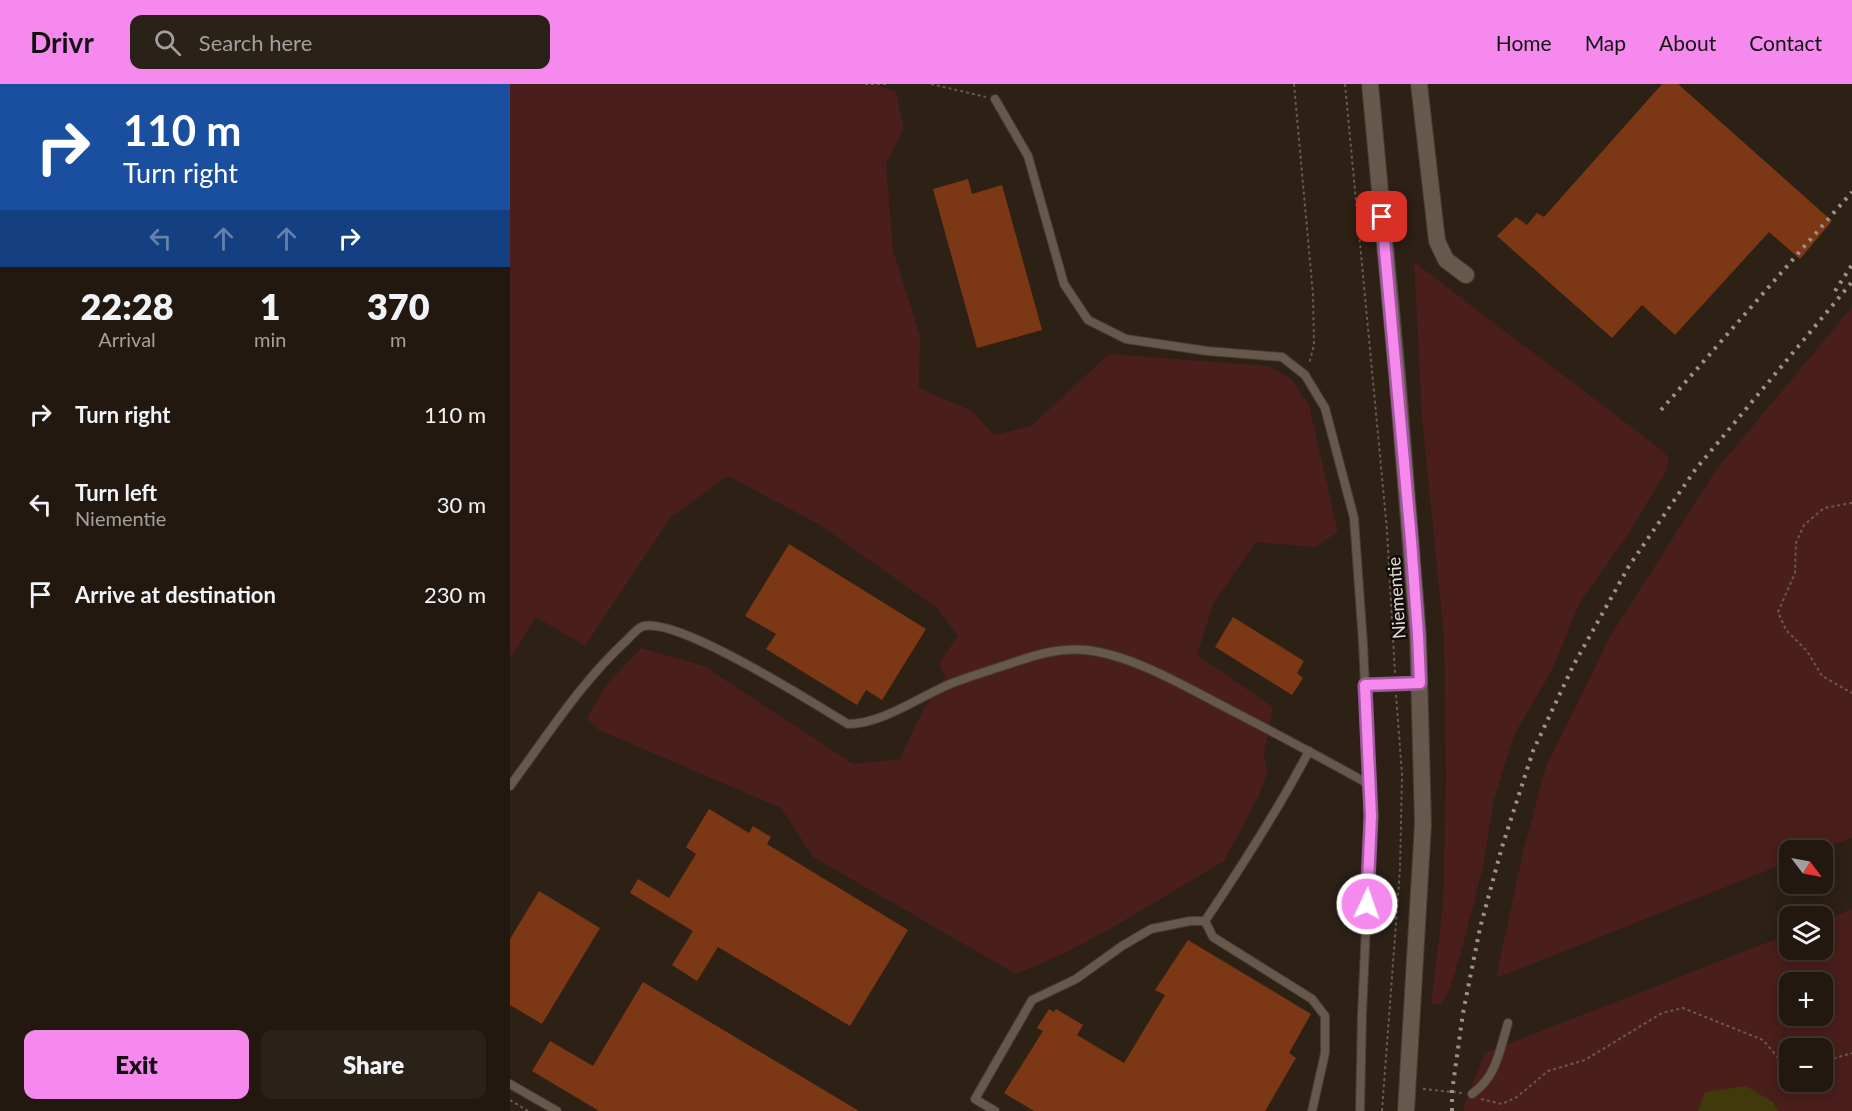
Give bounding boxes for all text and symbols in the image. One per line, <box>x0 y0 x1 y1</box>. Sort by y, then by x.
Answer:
search box <box>130 15 550 69</box>
text: Drivr <box>30 25 94 59</box>
icon: search <box>151 26 184 59</box>
text: Search here <box>199 29 312 56</box>
text: Home <box>1496 30 1552 55</box>
text: Map <box>1585 30 1626 55</box>
text: About <box>1659 30 1716 55</box>
text: Contact <box>1749 30 1822 55</box>
text: 110 m <box>123 105 241 155</box>
icon: right <box>24 108 102 186</box>
text: Turn right <box>123 156 238 189</box>
pin <box>1356 191 1407 242</box>
icon: arrive <box>1365 200 1398 233</box>
icon: left <box>144 222 177 255</box>
icon: ahead <box>207 222 240 255</box>
icon: ahead <box>270 222 303 255</box>
icon: right <box>333 222 366 255</box>
text: 22:28 <box>80 284 174 328</box>
text: 1 <box>260 284 281 328</box>
text: 370 <box>367 284 430 328</box>
text: Arrival <box>98 327 156 351</box>
text: min <box>254 327 286 351</box>
text: m <box>390 327 406 351</box>
icon: right <box>24 398 57 431</box>
text: Turn right <box>75 401 170 428</box>
text: 110 m <box>424 401 486 428</box>
text: Turn left <box>75 479 157 506</box>
icon: left <box>24 488 57 521</box>
text: 30 m <box>437 491 486 518</box>
text: Niementie <box>75 506 166 530</box>
street label: Niementie <box>1382 556 1410 640</box>
icon: arrive <box>24 578 57 611</box>
text: Arrive at destination <box>75 581 276 608</box>
text: 230 m <box>424 581 486 608</box>
north arrow <box>1779 840 1833 894</box>
map controls <box>1779 840 1833 1092</box>
position arrow <box>1335 872 1399 936</box>
button: layers <box>1779 906 1833 960</box>
button: + <box>1779 972 1833 1026</box>
button: Exit <box>24 1030 249 1099</box>
button: Share <box>261 1030 486 1099</box>
button: − <box>1779 1038 1833 1092</box>

